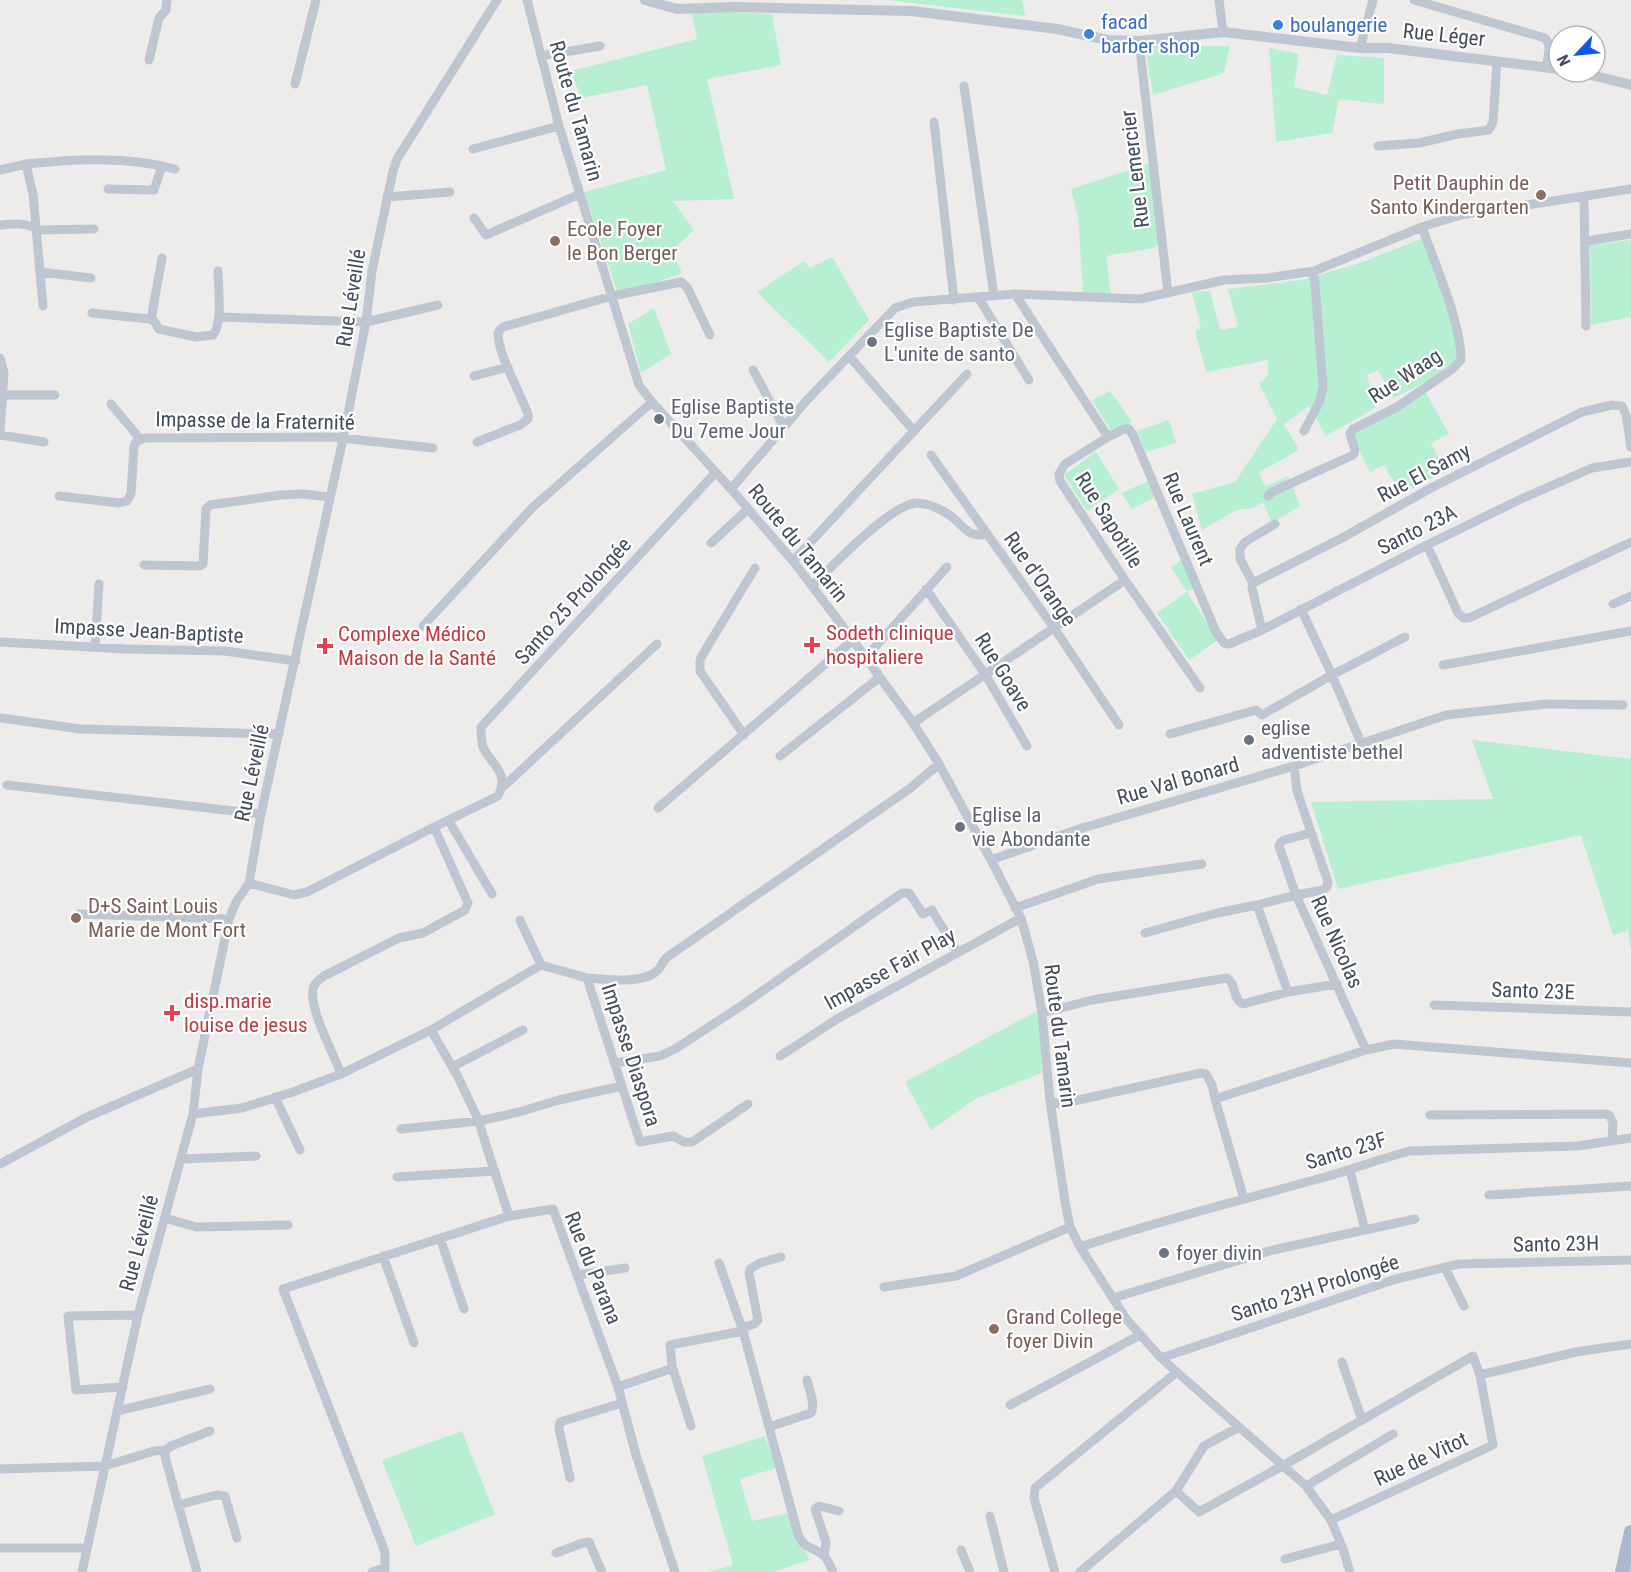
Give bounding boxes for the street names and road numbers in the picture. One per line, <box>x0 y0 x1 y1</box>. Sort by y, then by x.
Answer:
street label: Rue Léger <box>1402 19 1486 51</box>
street label: Route du Tamarin <box>545 38 607 184</box>
street label: Rue Lemercier <box>1116 109 1154 229</box>
street label: Rue Léveillé <box>331 247 371 349</box>
street label: Rue Waag <box>1364 344 1446 408</box>
street label: Impasse de la Fraternité <box>155 407 355 435</box>
street label: Rue El Samy <box>1374 438 1475 507</box>
street label: Rue Sapotille <box>1070 468 1148 572</box>
street label: Rue Laurent <box>1158 469 1218 569</box>
street label: Route du Tamarin <box>743 479 853 607</box>
street label: Santo 23A <box>1374 500 1460 560</box>
street label: Rue d'Orange <box>999 527 1081 631</box>
street label: Santo 25 Prolongée <box>510 533 636 669</box>
street label: Impasse Jean-Baptiste <box>54 614 244 648</box>
street label: Rue Goave <box>970 629 1036 716</box>
street label: Rue Léveillé <box>230 722 274 824</box>
street label: Rue Val Bonard <box>1114 752 1242 810</box>
street label: Rue Nicolas <box>1306 892 1368 992</box>
street label: Impasse Fair Play <box>820 923 960 1015</box>
street label: Route du Tamarin <box>1039 963 1081 1109</box>
street label: Santo 23E <box>1491 978 1575 1004</box>
street label: Impasse Diaspora <box>597 981 665 1129</box>
street label: Santo 23F <box>1303 1127 1389 1175</box>
street label: Rue Léveillé <box>115 1192 163 1294</box>
street label: Rue du Parana <box>560 1208 626 1328</box>
street label: Santo 23H <box>1513 1231 1599 1257</box>
street label: Santo 23H Prolongée <box>1228 1249 1402 1326</box>
street label: Rue de Vitot <box>1370 1427 1472 1491</box>

